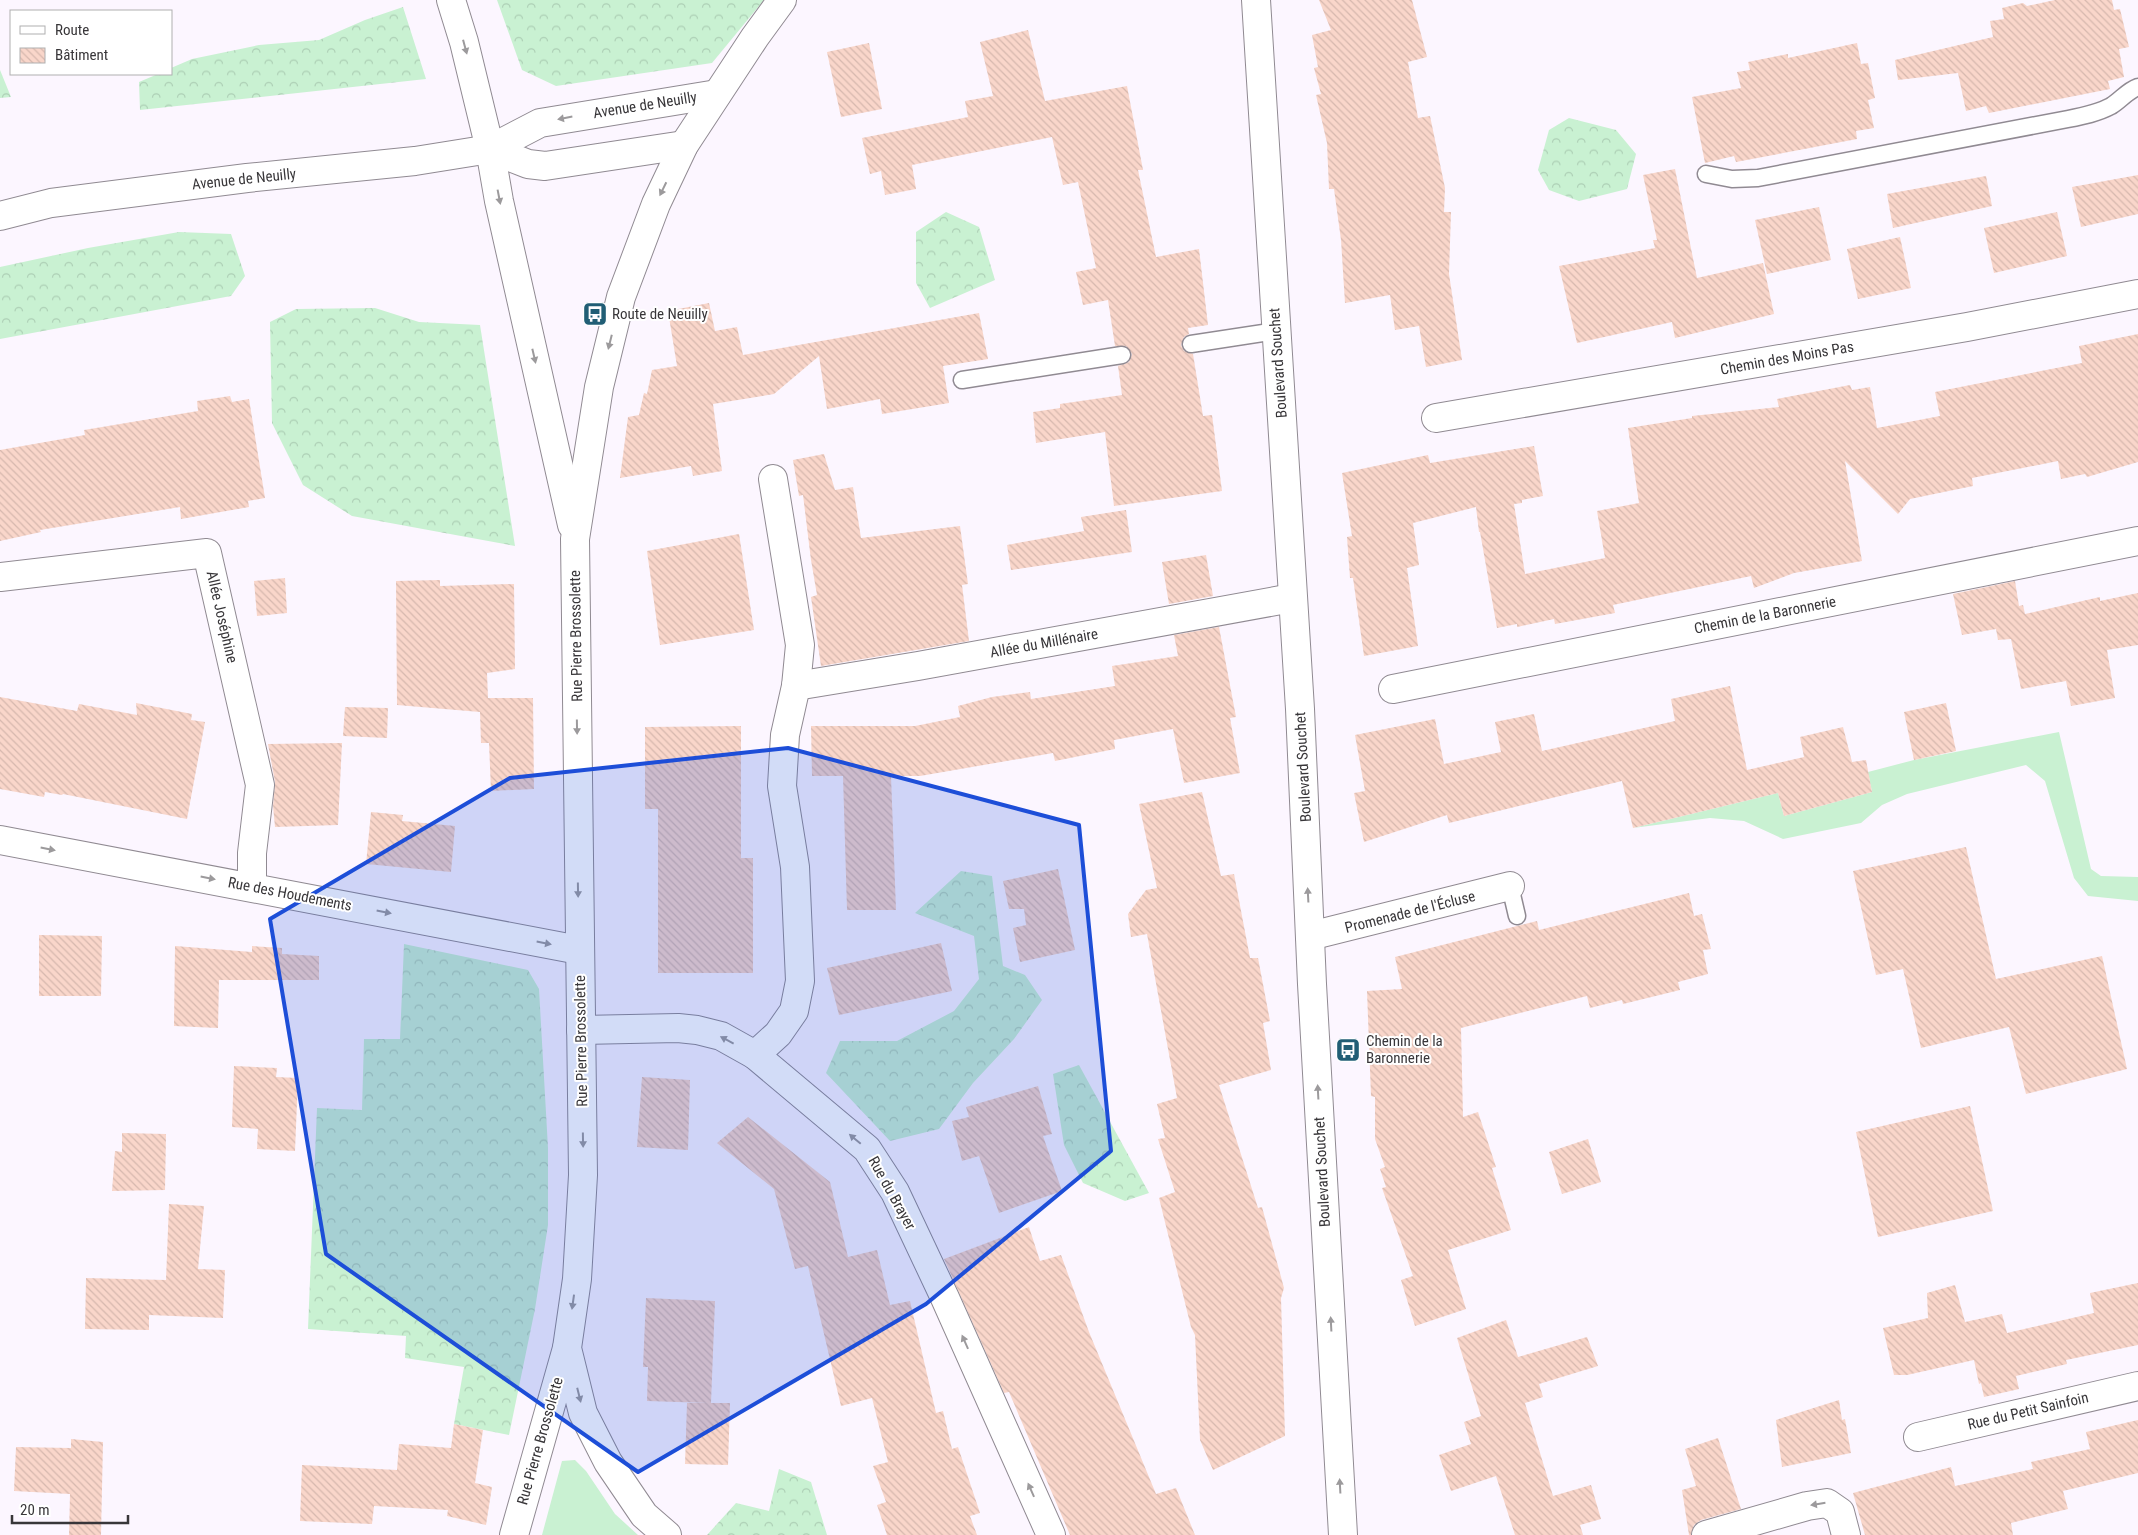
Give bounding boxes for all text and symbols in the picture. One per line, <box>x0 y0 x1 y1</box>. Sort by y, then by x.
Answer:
legend <box>10 10 172 75</box>
text: Route <box>55 21 89 39</box>
one-way arrow <box>462 39 470 54</box>
text: Bâtiment <box>55 46 108 64</box>
street label: Avenue de Neuilly <box>592 88 698 122</box>
one-way arrow <box>558 114 573 122</box>
street label: Avenue de Neuilly <box>191 165 297 193</box>
one-way arrow <box>658 182 666 196</box>
one-way arrow <box>495 189 503 205</box>
bus stop icon: Route de Neuilly <box>582 301 608 327</box>
place label: Route de Neuilly <box>612 305 708 323</box>
street label: Boulevard Souchet <box>1265 307 1291 419</box>
one-way arrow <box>606 335 614 350</box>
street label: Chemin des Moins Pas <box>1719 337 1855 379</box>
one-way arrow <box>530 348 538 363</box>
street label: Allée Joséphine <box>203 569 241 665</box>
street label: Rue Pierre Brossolette <box>566 570 586 702</box>
street label: Chemin de la Baronnerie <box>1693 592 1837 638</box>
street label: Allée du Millénaire <box>989 625 1099 661</box>
street label: Boulevard Souchet <box>1291 711 1315 823</box>
one-way arrow <box>573 720 581 736</box>
one-way arrow <box>40 845 56 853</box>
street label: Rue des Houdements <box>227 873 354 915</box>
one-way arrow <box>200 875 216 883</box>
one-way arrow <box>574 882 582 898</box>
one-way arrow <box>1304 886 1312 902</box>
street label: Promenade de l'Écluse <box>1343 887 1477 937</box>
one-way arrow <box>377 909 393 917</box>
one-way arrow <box>536 940 552 948</box>
street label: Rue Pierre Brossolette <box>571 975 591 1107</box>
place label: Chemin de la Baronnerie <box>1366 1032 1443 1067</box>
one-way arrow <box>720 1036 734 1044</box>
bus stop icon: Chemin de la Baronnerie <box>1335 1037 1361 1063</box>
one-way arrow <box>1313 1084 1321 1100</box>
street label: Boulevard Souchet <box>1310 1116 1334 1228</box>
one-way arrow <box>579 1132 587 1148</box>
one-way arrow <box>849 1133 862 1144</box>
street label: Rue du Brayer <box>864 1153 920 1233</box>
one-way arrow <box>569 1294 577 1310</box>
one-way arrow <box>1326 1316 1334 1332</box>
one-way arrow <box>960 1335 968 1349</box>
street label: Rue Pierre Brossolette <box>513 1375 567 1507</box>
one-way arrow <box>575 1387 583 1402</box>
street label: Rue du Petit Sainfoin <box>1966 1388 2090 1434</box>
one-way arrow <box>1335 1478 1343 1494</box>
one-way arrow <box>1026 1483 1034 1497</box>
scale bar <box>12 1492 129 1524</box>
text: 20 m <box>20 1501 50 1519</box>
one-way arrow <box>1810 1501 1826 1509</box>

